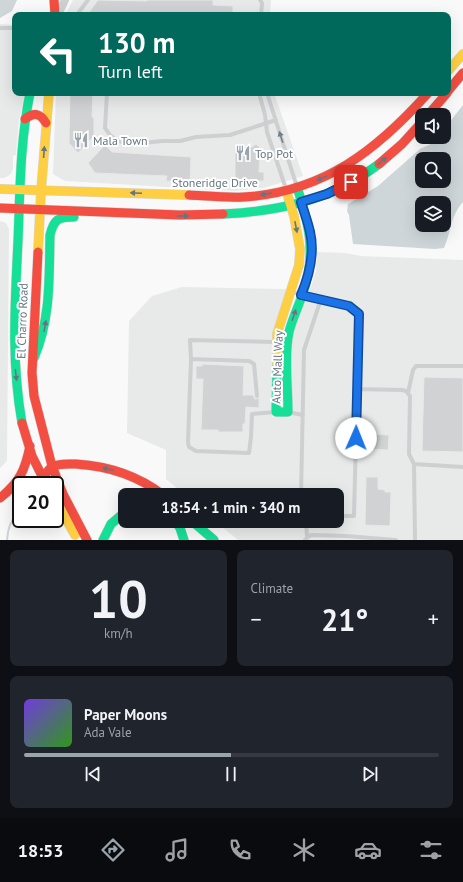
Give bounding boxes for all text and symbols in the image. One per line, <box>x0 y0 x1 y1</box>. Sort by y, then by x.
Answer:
text: 130 m <box>98 24 175 61</box>
icon: left <box>32 28 84 80</box>
text: Turn left <box>98 60 163 83</box>
map controls <box>415 108 451 232</box>
button: sound <box>415 108 451 144</box>
one-way arrow <box>278 130 284 142</box>
restaurant icon: Mala Town <box>72 131 90 149</box>
place label: Mala Town <box>93 133 148 148</box>
restaurant icon: Top Pot <box>234 144 252 162</box>
one-way arrow <box>40 146 47 158</box>
place label: Top Pot <box>255 146 293 161</box>
button: search <box>415 152 451 188</box>
one-way arrow <box>377 157 388 165</box>
pin <box>334 165 368 199</box>
icon: arrive <box>340 171 362 193</box>
street label: Stoneridge Drive <box>172 175 258 190</box>
one-way arrow <box>316 175 328 181</box>
one-way arrow <box>130 190 142 197</box>
one-way arrow <box>260 191 272 197</box>
button: layers <box>415 196 451 232</box>
one-way arrow <box>177 213 190 219</box>
one-way arrow <box>294 221 300 234</box>
street label: El Charro Road <box>13 283 31 359</box>
one-way arrow <box>292 309 298 321</box>
one-way arrow <box>42 320 48 332</box>
street label: Auto Mall Way <box>268 330 286 404</box>
one-way arrow <box>12 369 19 381</box>
position arrow <box>335 417 377 459</box>
one-way arrow <box>102 465 115 471</box>
speed limit sign: 20 <box>12 476 64 528</box>
text: 18:54 · 1 min · 340 m <box>162 498 300 517</box>
text: 10 <box>89 565 148 632</box>
text: Climate <box>251 580 293 597</box>
text: 21° <box>321 600 368 639</box>
text: − <box>251 605 262 633</box>
text: + <box>428 605 439 633</box>
text: km/h <box>104 625 133 642</box>
text: Paper Moons <box>84 705 167 724</box>
text: Ada Vale <box>84 724 132 741</box>
icon: previous <box>82 763 104 785</box>
icon: pause <box>220 763 242 785</box>
icon: next <box>359 763 381 785</box>
icon: directions <box>99 836 127 864</box>
icon: music <box>163 836 191 864</box>
icon: phone <box>226 836 254 864</box>
icon: climate <box>290 836 318 864</box>
icon: car <box>354 836 382 864</box>
icon: filters <box>417 836 445 864</box>
text: 18:53 <box>18 839 63 862</box>

